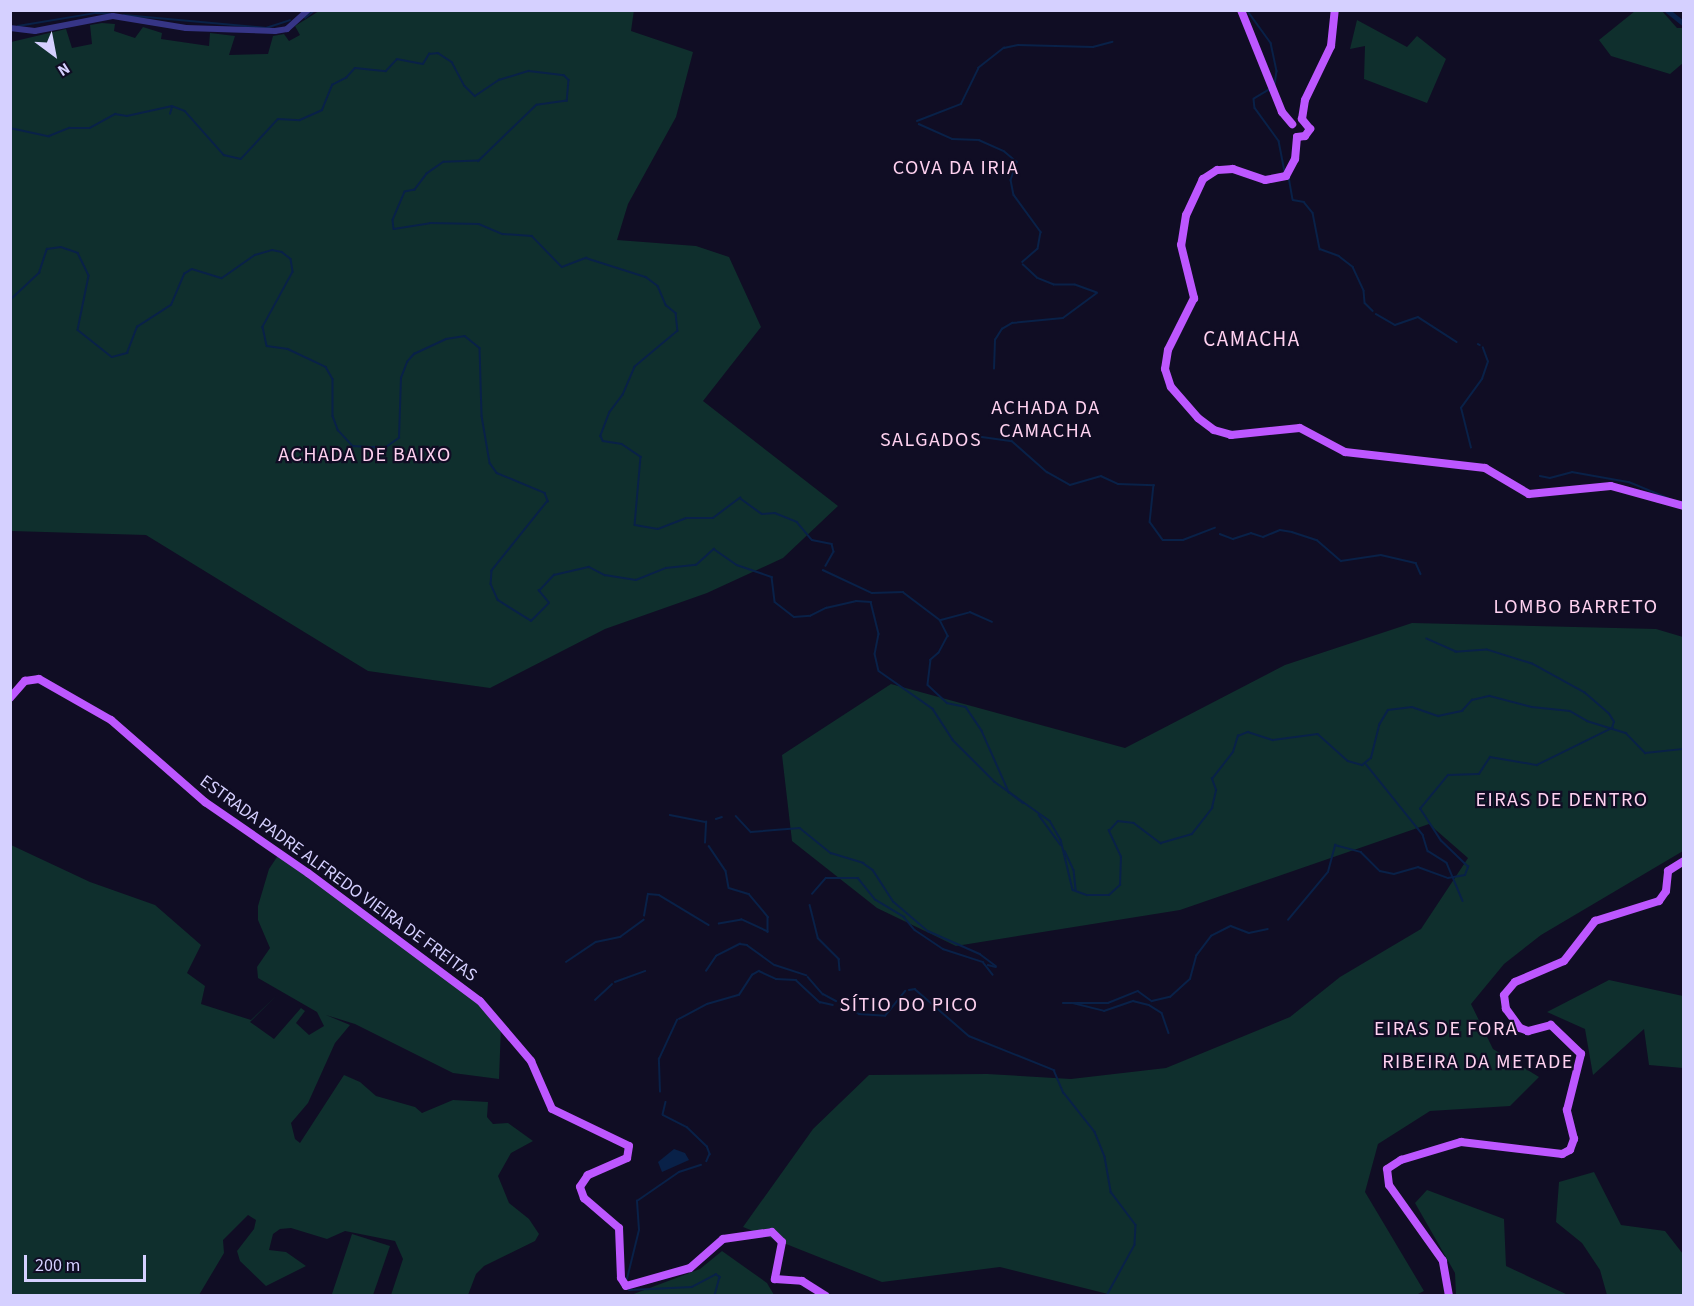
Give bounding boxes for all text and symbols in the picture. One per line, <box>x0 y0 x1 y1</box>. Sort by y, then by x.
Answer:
north arrow <box>24 24 84 84</box>
text: N <box>53 57 74 81</box>
district label: COVA DA IRIA <box>893 156 1019 180</box>
district label: CAMACHA <box>1203 326 1301 352</box>
district label: ACHADA DA CAMACHA <box>991 396 1101 443</box>
district label: SALGADOS <box>880 428 982 452</box>
district label: ACHADA DE BAIXO <box>278 443 452 467</box>
district label: LOMBO BARRETO <box>1493 595 1659 619</box>
street label: ESTRADA PADRE ALFREDO VIEIRA DE FREITAS <box>195 771 481 987</box>
district label: EIRAS DE DENTRO <box>1475 788 1649 812</box>
district label: SÍTIO DO PICO <box>840 993 978 1017</box>
district label: EIRAS DE FORA <box>1374 1017 1518 1041</box>
district label: RIBEIRA DA METADE <box>1382 1050 1574 1074</box>
scale bar <box>27 1243 148 1281</box>
text: 200 m <box>35 1253 80 1278</box>

